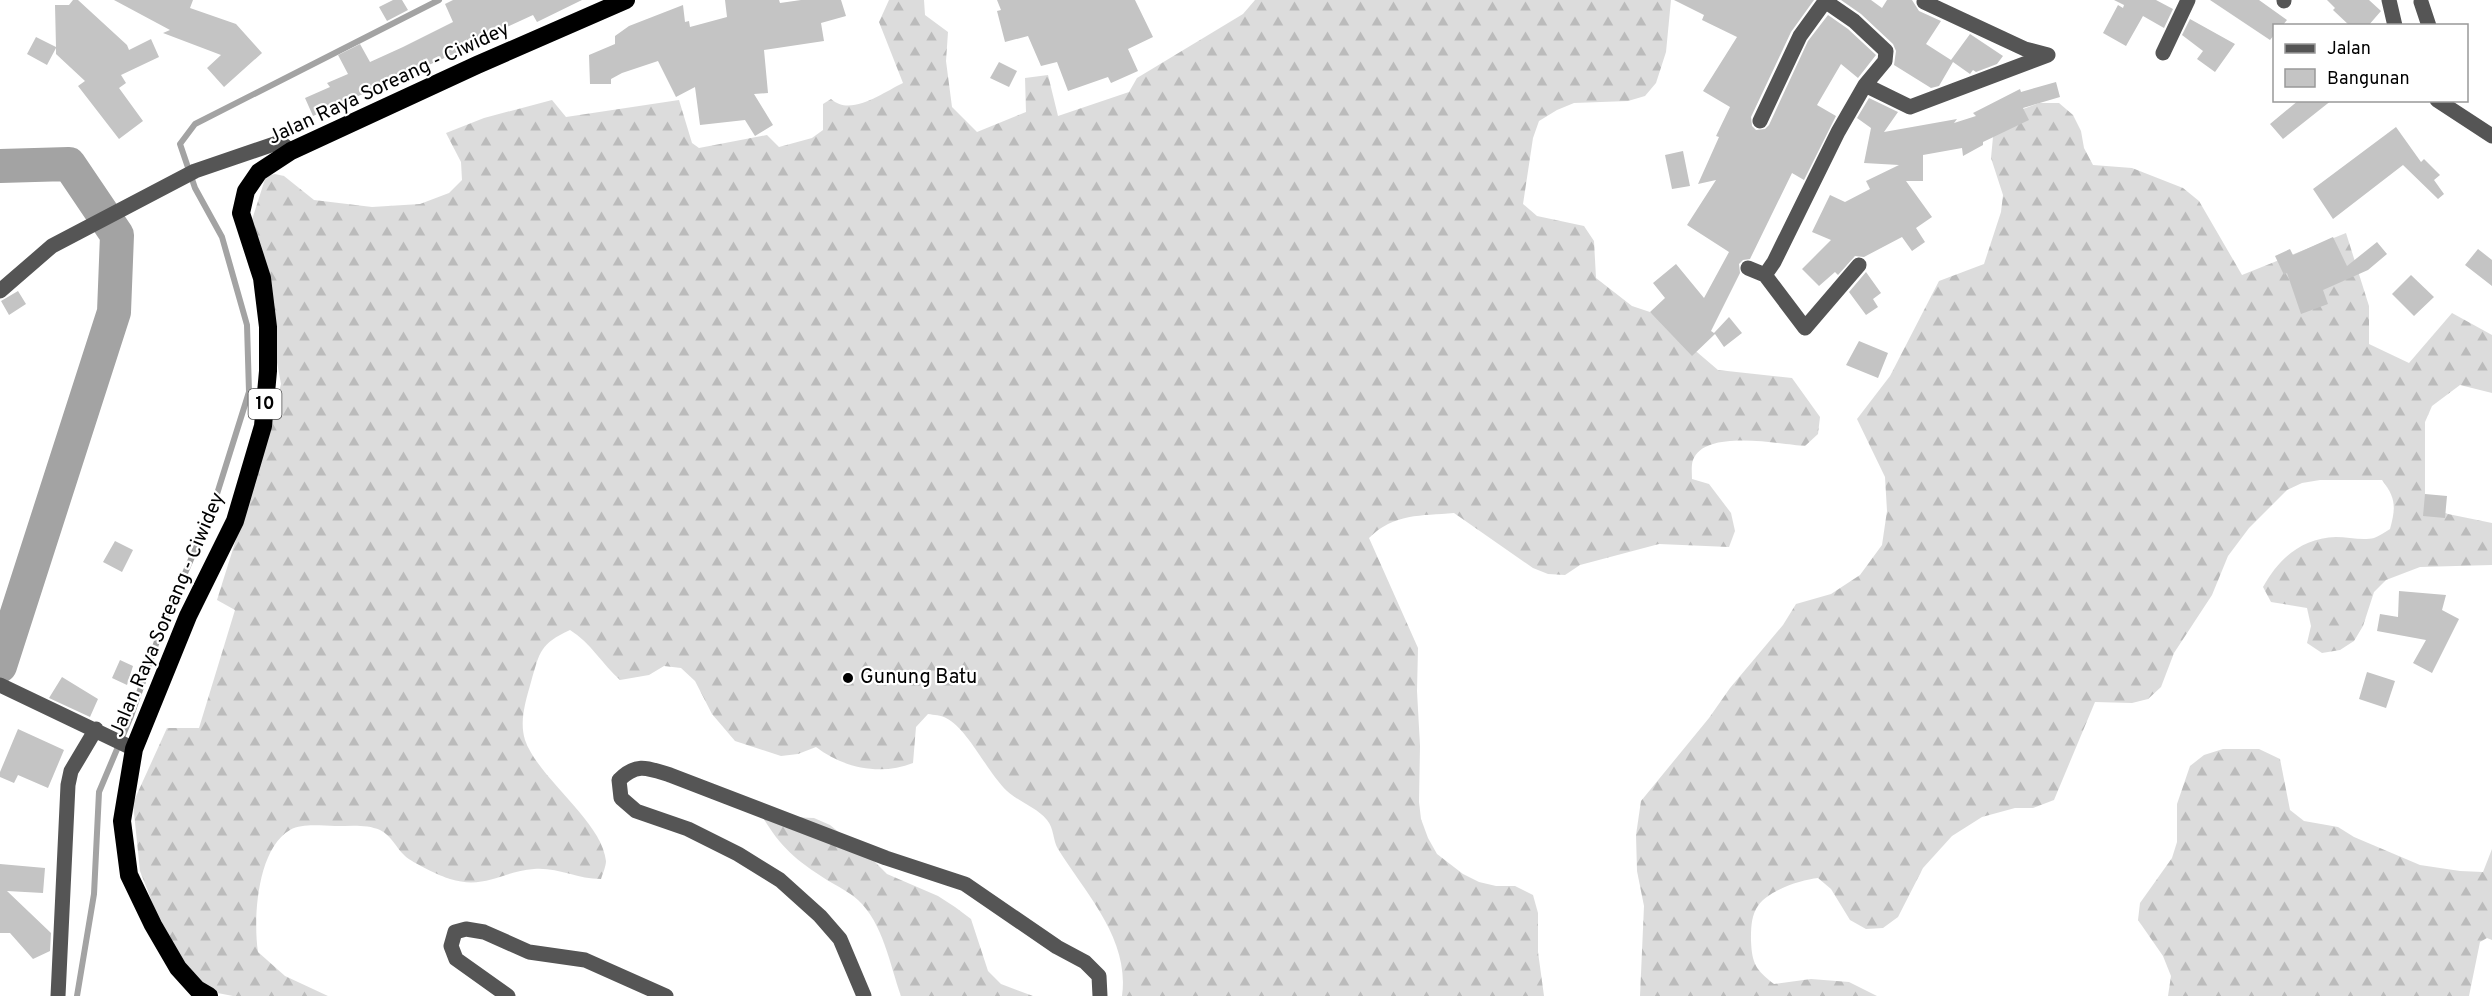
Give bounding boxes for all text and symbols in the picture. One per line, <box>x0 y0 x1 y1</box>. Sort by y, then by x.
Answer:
street label: Jalan Raya Soreang - Ciwidey <box>264 17 514 151</box>
legend <box>2273 24 2468 102</box>
text: Jalan <box>2327 38 2371 61</box>
text: Bangunan <box>2327 68 2410 91</box>
road number: 10 <box>248 389 282 419</box>
street label: Jalan Raya Soreang - Ciwidey <box>105 489 231 741</box>
place label: Gunung Batu <box>860 665 977 691</box>
marker: Gunung Batu <box>841 671 855 685</box>

